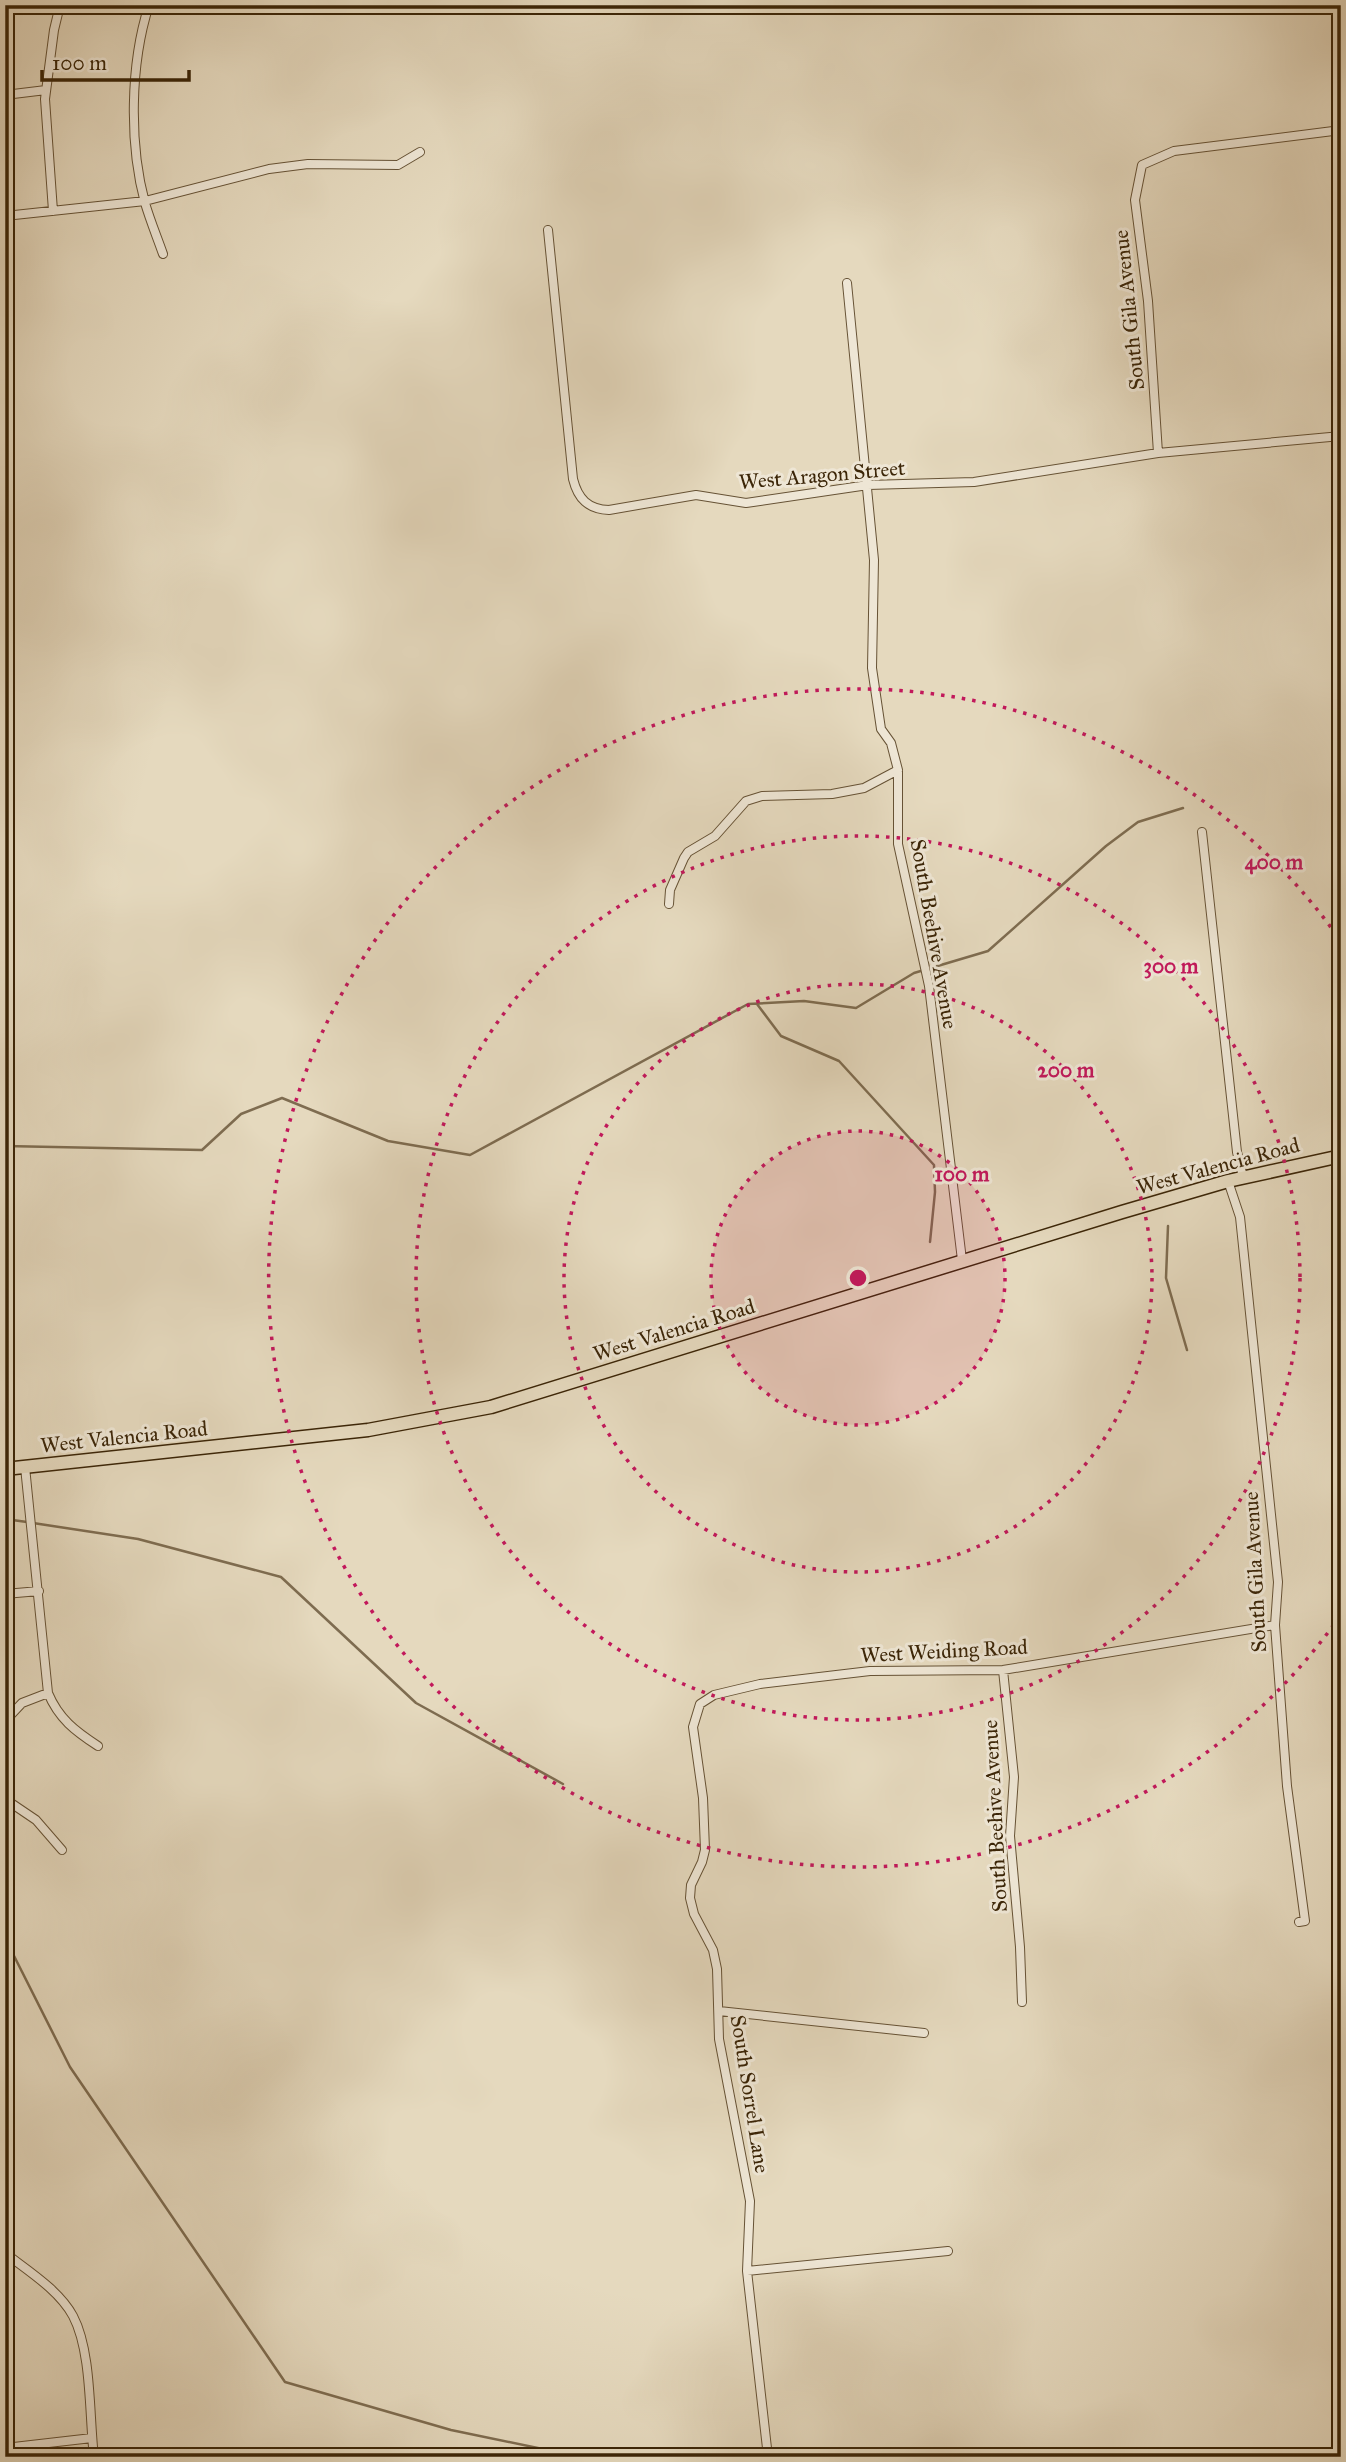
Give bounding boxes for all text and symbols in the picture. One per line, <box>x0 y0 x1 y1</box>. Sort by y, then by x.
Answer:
scale bar <box>42 38 189 82</box>
text: 100 m <box>52 50 107 76</box>
street label: South Gila Avenue <box>1108 228 1150 391</box>
street label: West Aragon Street <box>738 455 907 495</box>
street label: South Beehive Avenue <box>905 837 964 1031</box>
text: 400 m <box>1245 849 1304 875</box>
text: 300 m <box>1143 953 1199 979</box>
text: 200 m <box>1038 1057 1095 1083</box>
street label: West Valencia Road <box>1134 1132 1303 1200</box>
text: 100 m <box>935 1161 990 1187</box>
centre of rings <box>846 1266 870 1290</box>
street label: West Valencia Road <box>590 1293 758 1367</box>
street label: West Valencia Road <box>39 1415 209 1459</box>
street label: South Gila Avenue <box>1238 1491 1272 1653</box>
street label: West Weiding Road <box>860 1634 1029 1668</box>
street label: South Beehive Avenue <box>977 1719 1013 1913</box>
street label: South Sorrel Lane <box>725 2013 775 2175</box>

